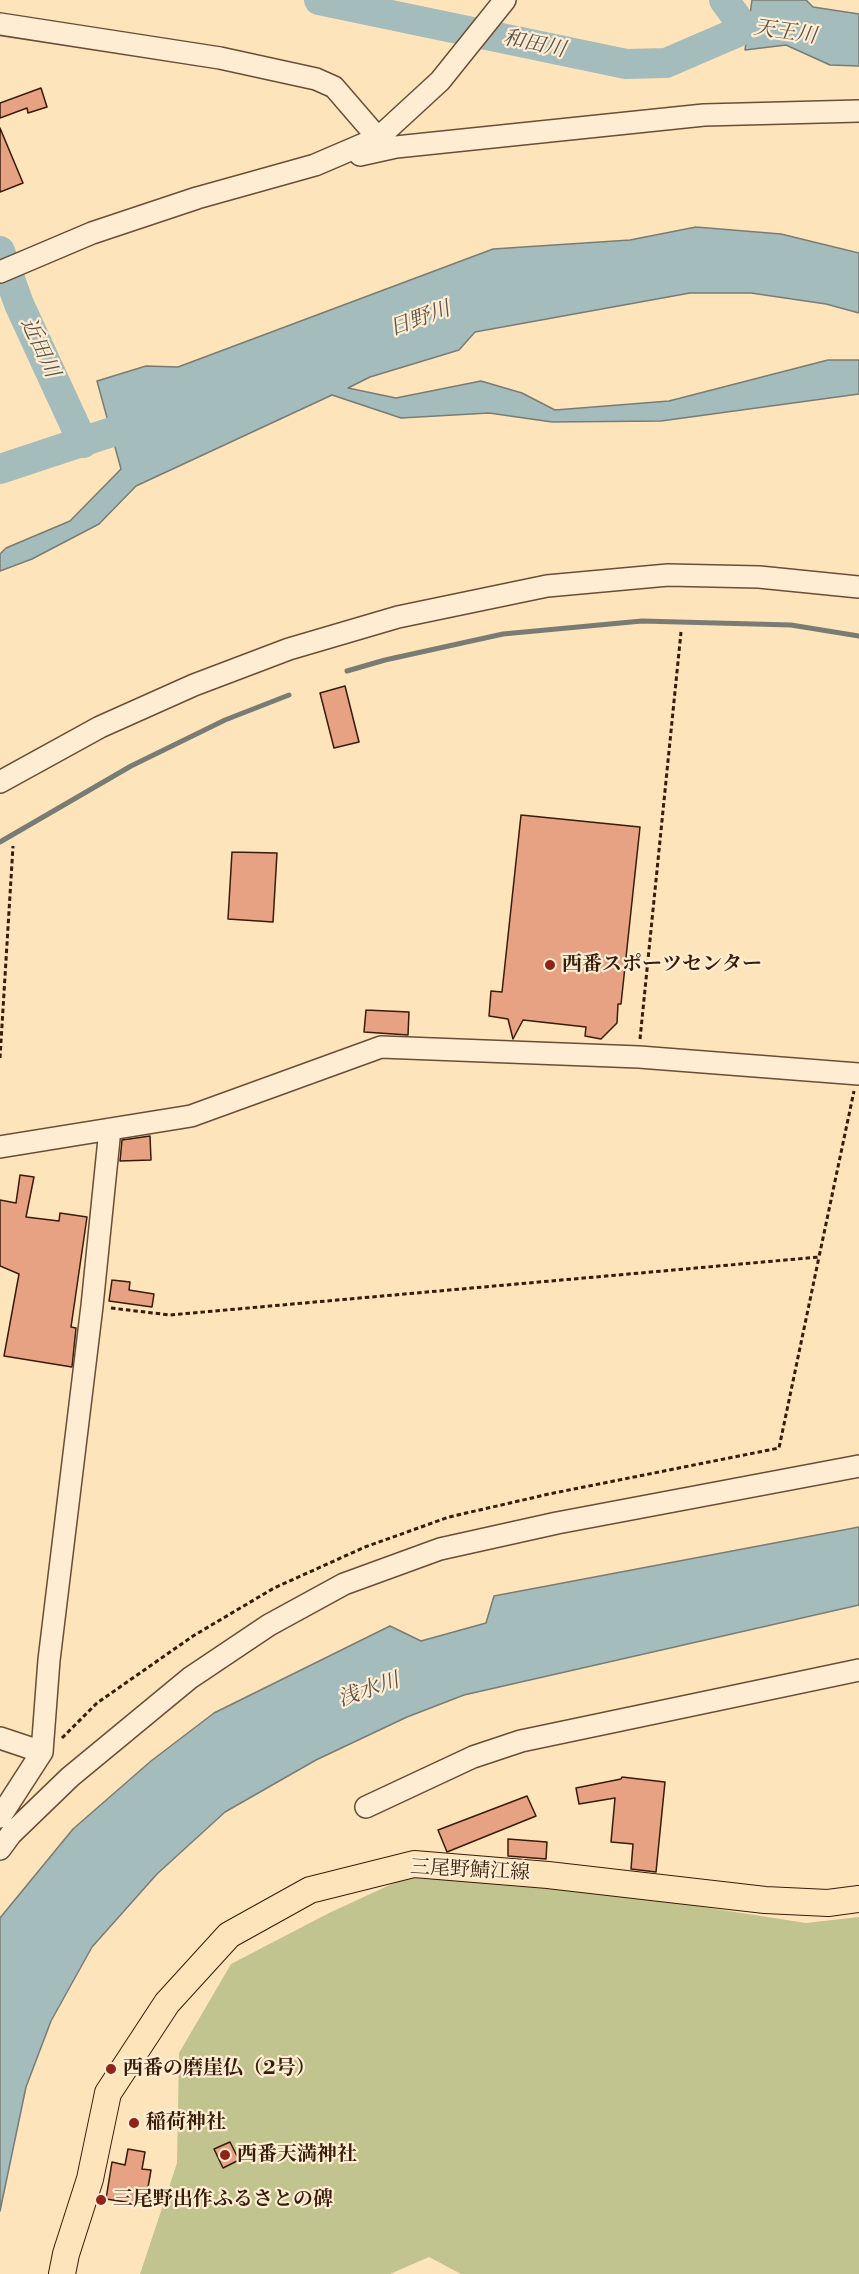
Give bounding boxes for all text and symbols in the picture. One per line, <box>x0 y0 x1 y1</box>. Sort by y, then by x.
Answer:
water label: 天王川 <box>752 16 818 50</box>
water label: 和田川 <box>501 26 567 64</box>
water label: 日野川 <box>386 297 454 343</box>
water label: 近田川 <box>14 314 64 382</box>
place label: 西番スポーツセンター <box>562 953 762 977</box>
marker: 西番スポーツセンター <box>543 958 557 972</box>
water label: 浅水川 <box>335 1669 403 1713</box>
street label: 三尾野鯖江線 <box>409 1856 531 1886</box>
place label: 西番の磨崖仏（2号） <box>123 2057 315 2081</box>
marker: 西番の磨崖仏（2号） <box>104 2062 118 2076</box>
place label: 稲荷神社 <box>146 2111 226 2135</box>
marker: 稲荷神社 <box>127 2116 141 2130</box>
place label: 西番天満神社 <box>237 2143 357 2167</box>
marker: 西番天満神社 <box>218 2148 232 2162</box>
place label: 三尾野出作ふるさとの碑 <box>113 2188 333 2212</box>
marker: 三尾野出作ふるさとの碑 <box>94 2193 108 2207</box>

